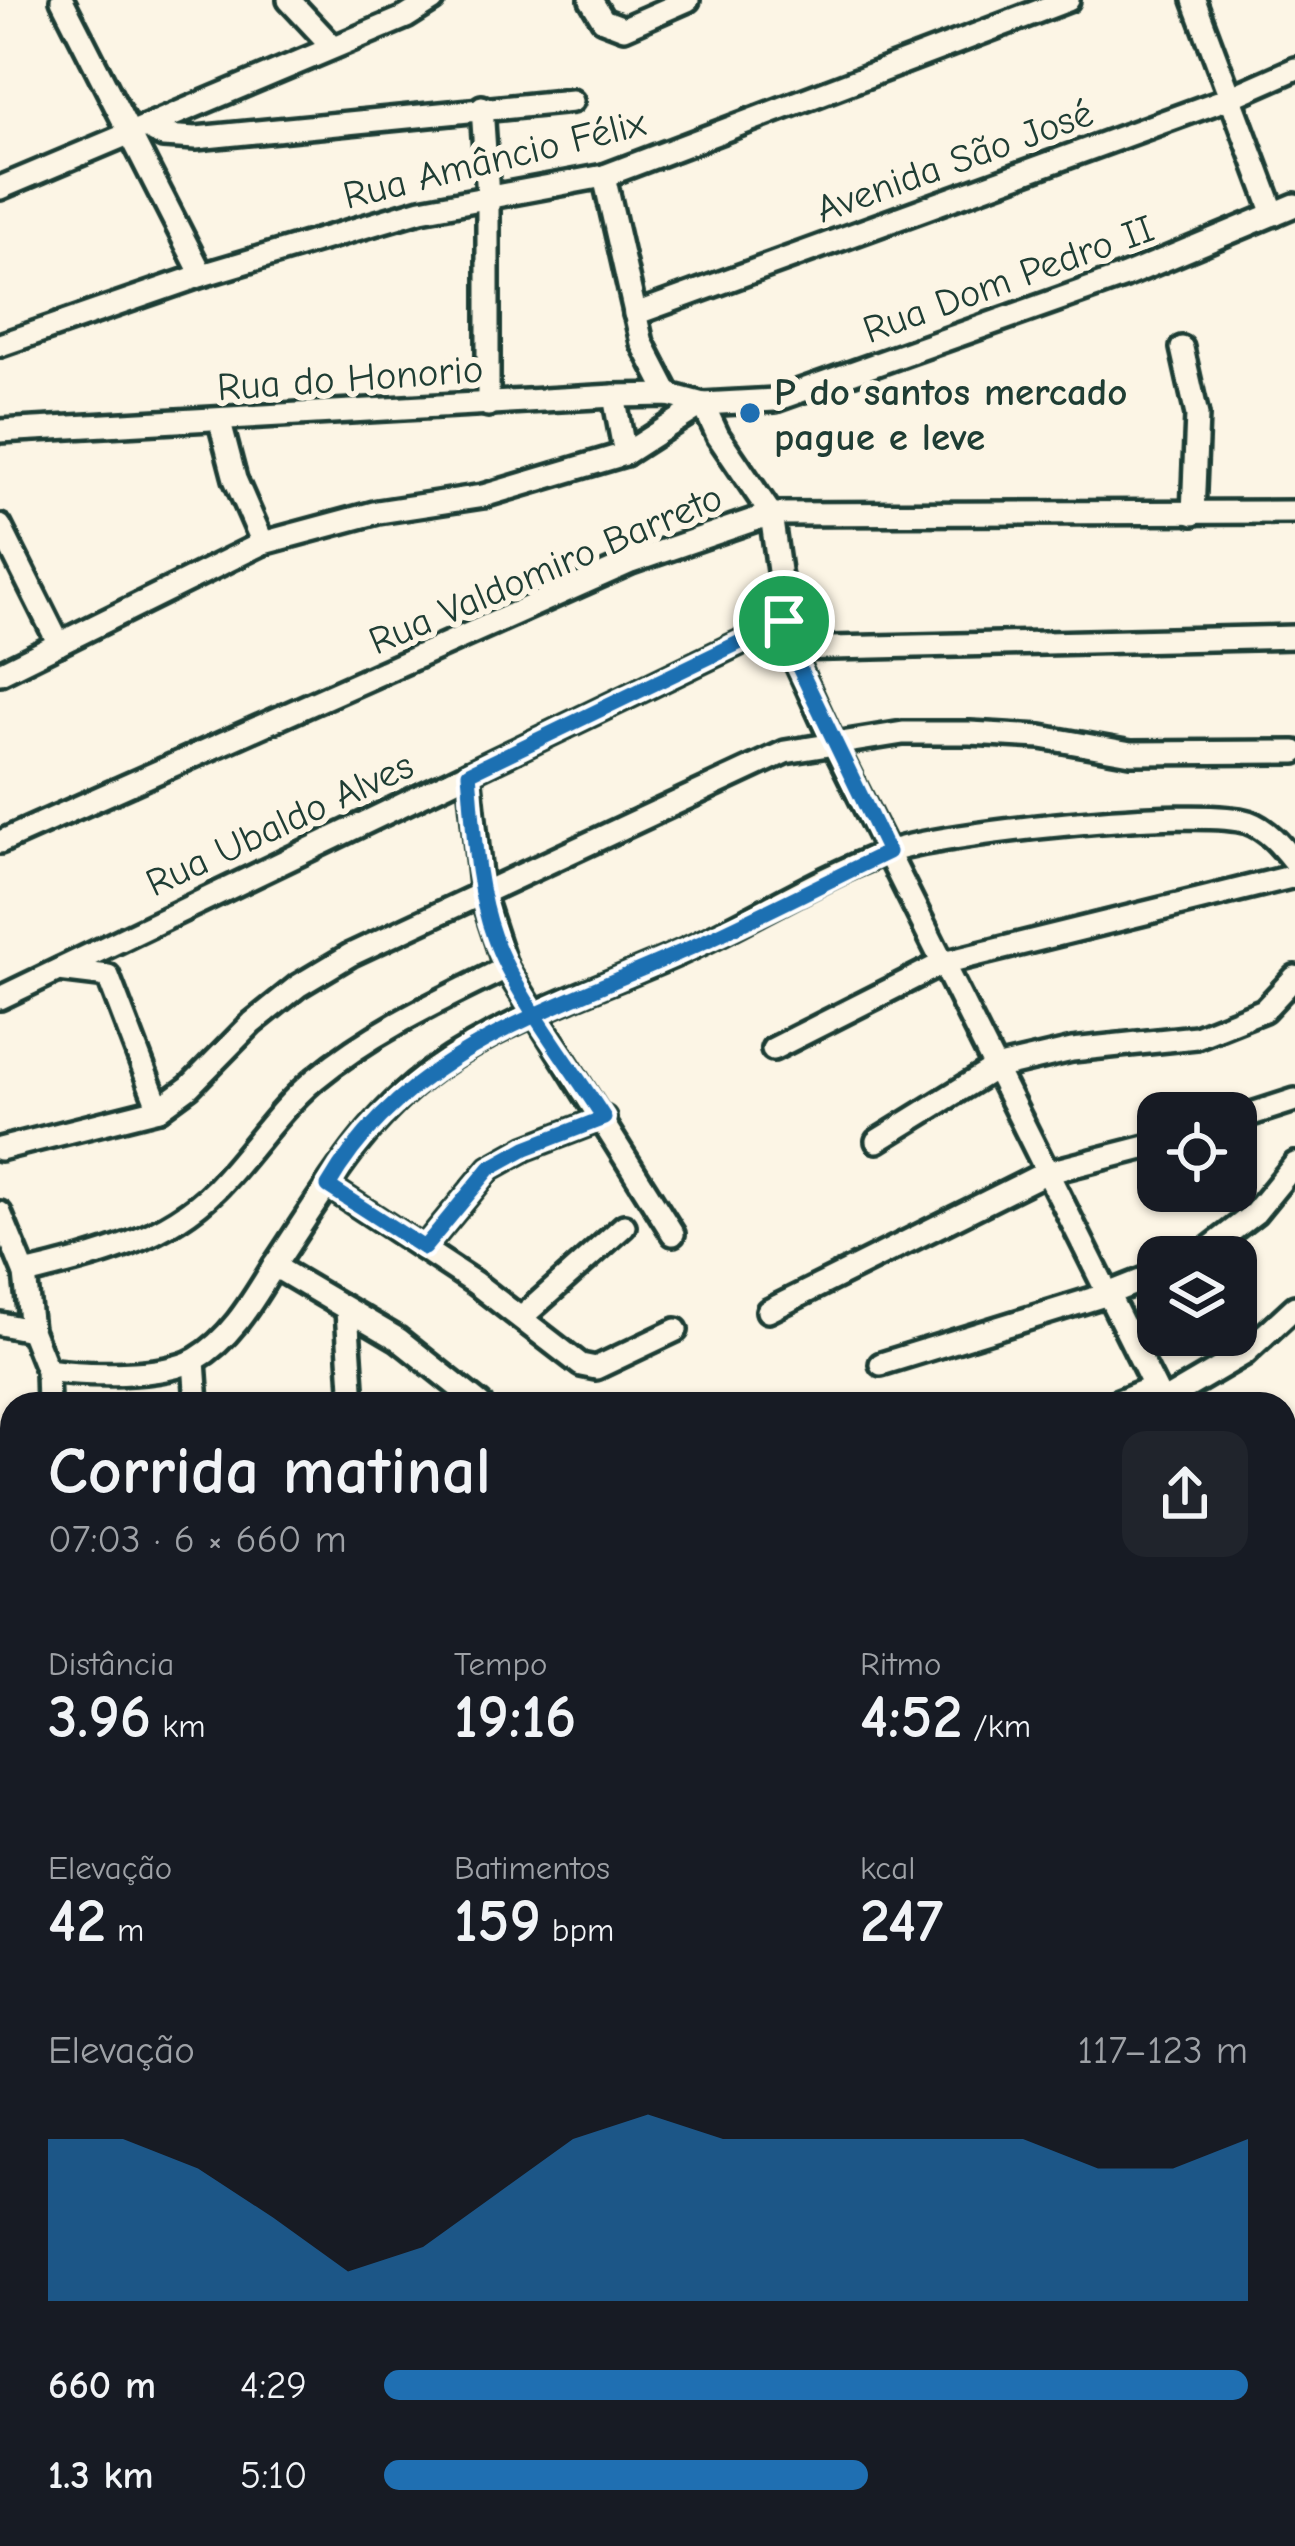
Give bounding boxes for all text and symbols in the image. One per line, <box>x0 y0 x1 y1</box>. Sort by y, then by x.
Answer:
street label: Avenida São José <box>810 90 1099 232</box>
street label: Rua Amâncio Félix <box>339 100 651 219</box>
street label: Rua Dom Pedro II <box>857 206 1160 353</box>
street label: Rua do Honorio <box>216 347 485 410</box>
place label: P do santos mercado pague e leve <box>774 370 1127 460</box>
marker: P do santos mercado pague e leve <box>737 400 763 426</box>
street label: Rua Valdomiro Barreto <box>362 475 729 664</box>
pin <box>733 570 835 672</box>
icon: arrive <box>751 588 817 654</box>
street label: Rua Ubaldo Alves <box>139 743 420 906</box>
map controls <box>1137 1092 1257 1356</box>
button: locate <box>1137 1092 1257 1212</box>
button: layers <box>1137 1236 1257 1356</box>
button: share <box>1122 1431 1248 1557</box>
text: Corrida matinal <box>48 1434 491 1510</box>
text: 07:03 · 6 × 660 m <box>48 1517 347 1562</box>
text: Distância <box>48 1645 174 1683</box>
text: Tempo <box>454 1645 547 1683</box>
text: Ritmo <box>860 1645 941 1683</box>
text: 3.96 <box>48 1683 151 1752</box>
text: 19:16 <box>454 1683 576 1752</box>
text: 4:52 <box>860 1683 962 1752</box>
text: km <box>151 1707 206 1745</box>
text: /km <box>962 1707 1031 1745</box>
text: Elevação <box>48 1849 172 1887</box>
text: Batimentos <box>454 1849 610 1887</box>
text: kcal <box>860 1849 915 1887</box>
text: 42 <box>48 1887 106 1956</box>
text: 159 <box>454 1887 541 1956</box>
text: 247 <box>860 1887 943 1956</box>
text: m <box>106 1911 144 1949</box>
text: bpm <box>541 1911 614 1949</box>
text: Elevação <box>48 2028 195 2073</box>
text: 117–123 m <box>1078 2028 1248 2073</box>
text: 660 m <box>48 2363 156 2408</box>
text: 4:29 <box>240 2363 307 2408</box>
text: 1.3 km <box>48 2453 154 2498</box>
text: 5:10 <box>240 2453 307 2498</box>

